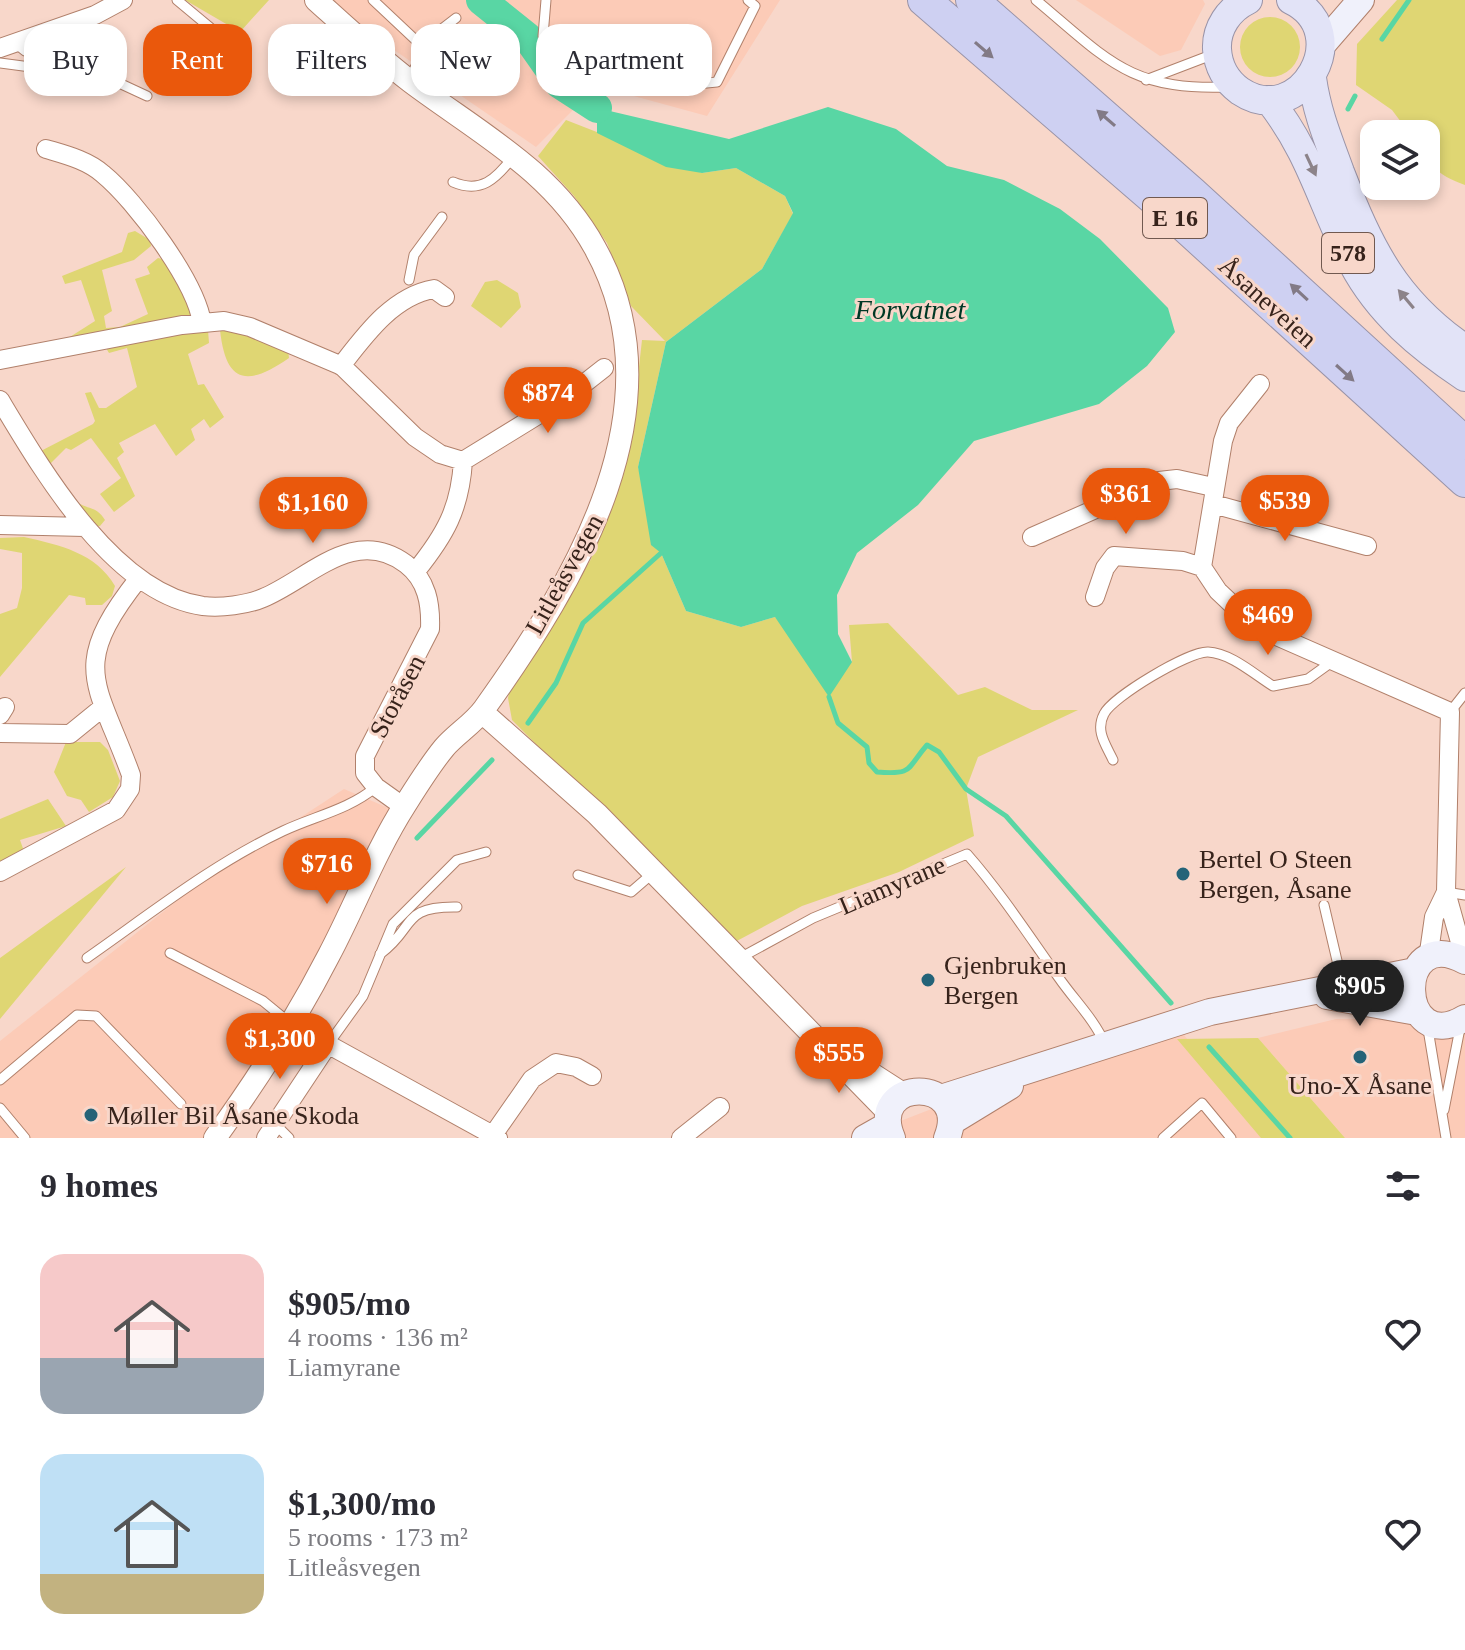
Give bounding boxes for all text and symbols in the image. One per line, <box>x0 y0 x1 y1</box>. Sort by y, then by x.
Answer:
chip: Buy <box>24 24 127 96</box>
chip: Rent <box>143 24 252 96</box>
chip: Filters <box>268 24 395 96</box>
chip: New <box>411 24 520 96</box>
chip: Apartment <box>536 24 712 96</box>
one-way arrow <box>973 41 993 58</box>
one-way arrow <box>1097 110 1117 127</box>
map controls <box>1360 120 1440 200</box>
button: layers <box>1360 120 1440 200</box>
one-way arrow <box>1304 153 1318 177</box>
road number: E 16 <box>1143 198 1207 238</box>
road number: 578 <box>1322 233 1374 273</box>
street label: Åsaneveien <box>1213 251 1322 354</box>
one-way arrow <box>1290 284 1309 302</box>
one-way arrow <box>1398 289 1415 309</box>
water label: Forvatnet <box>854 294 966 325</box>
one-way arrow <box>1335 363 1354 381</box>
pin: $874 <box>501 367 595 435</box>
text: $874 <box>522 378 574 407</box>
pin: $361 <box>1079 468 1173 536</box>
pin: $539 <box>1238 475 1332 543</box>
pin: $1,160 <box>248 477 378 545</box>
text: $361 <box>1100 479 1152 508</box>
text: $539 <box>1259 486 1311 515</box>
text: $1,160 <box>277 488 349 517</box>
street label: Litleåsvegen <box>520 509 609 639</box>
pin: $469 <box>1221 589 1315 657</box>
text: $469 <box>1242 600 1294 629</box>
street label: Storåsen <box>364 650 431 743</box>
pin: $716 <box>280 838 374 906</box>
place label: Bertel O Steen Bergen, Åsane <box>1199 845 1352 904</box>
text: $716 <box>301 849 353 878</box>
street label: Liamyrane <box>835 850 950 921</box>
marker: Bertel O Steen Bergen, Åsane <box>1174 865 1192 883</box>
place label: Gjenbruken Bergen <box>944 951 1067 1010</box>
pin: $905 <box>1313 960 1407 1028</box>
marker: Gjenbruken Bergen <box>919 971 937 989</box>
text: $905 <box>1334 971 1386 1000</box>
pin: $1,300 <box>215 1013 345 1081</box>
text: $1,300 <box>244 1024 316 1053</box>
pin: $555 <box>792 1027 886 1095</box>
text: $555 <box>813 1038 865 1067</box>
marker: Uno-X Åsane <box>1351 1048 1369 1066</box>
place label: Uno-X Åsane <box>1288 1071 1432 1100</box>
place label: Møller Bil Åsane Skoda <box>107 1101 359 1130</box>
marker: Møller Bil Åsane Skoda <box>82 1106 100 1124</box>
icon: filters <box>1381 1164 1425 1208</box>
text: 9 homes <box>40 1167 158 1204</box>
text: $905/mo <box>288 1285 411 1322</box>
icon: home <box>104 1286 200 1382</box>
icon: heart <box>1381 1312 1425 1356</box>
text: 4 rooms · 136 m² <box>288 1323 468 1352</box>
text: Liamyrane <box>288 1353 401 1382</box>
text: $1,300/mo <box>288 1485 436 1522</box>
icon: home <box>104 1486 200 1582</box>
icon: heart <box>1381 1512 1425 1556</box>
text: 5 rooms · 173 m² <box>288 1523 468 1552</box>
text: Litleåsvegen <box>288 1553 421 1582</box>

